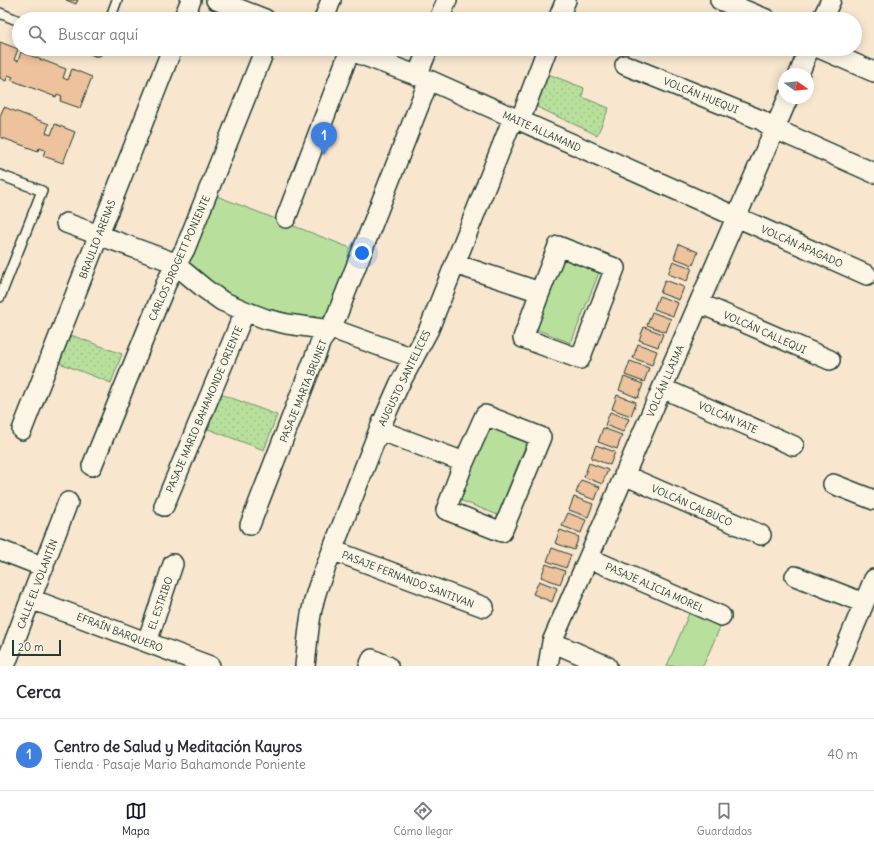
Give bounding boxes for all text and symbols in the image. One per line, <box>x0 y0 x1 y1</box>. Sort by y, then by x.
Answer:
search box <box>12 12 862 56</box>
icon: search <box>26 23 48 45</box>
text: Buscar aquí <box>58 25 138 44</box>
north arrow <box>778 68 814 104</box>
street label: VOLCÁN HUEQUI <box>661 74 740 116</box>
street label: MAITE ALLAMAND <box>500 108 583 155</box>
pin: 1 <box>311 122 337 155</box>
street label: CARLOS DROGETT PONIENTE <box>146 193 213 323</box>
street label: BRAULIO ARENAS <box>76 197 119 280</box>
street label: VOLCÁN APAGADO <box>759 223 845 270</box>
your location <box>352 243 372 263</box>
street label: VOLCÁN CALLEQUI <box>721 308 808 357</box>
street label: PASAJE MARIO BAHAMONDE ORIENTE <box>163 324 246 494</box>
street label: AUGUSTO SANTELICES <box>376 328 434 428</box>
street label: PASAJE MARTA BRUNET <box>277 338 330 444</box>
street label: VOLCÁN LLAIMA <box>644 343 687 419</box>
street label: VOLCÁN YATE <box>696 399 760 436</box>
street label: VOLCÁN CALBUCO <box>649 482 735 529</box>
street label: CALLE EL VOLANTÍN <box>14 537 61 631</box>
street label: PASAJE FERNANDO SANTIVAN <box>340 548 476 611</box>
street label: PASAJE ALICIA MOREL <box>603 560 707 615</box>
street label: EL ESTRIBO <box>145 575 176 631</box>
street label: EFRAÍN BARQUERO <box>75 610 165 655</box>
scale bar <box>12 638 61 657</box>
text: 20 m <box>18 640 44 654</box>
text: Cerca <box>16 681 61 703</box>
text: Centro de Salud y Meditación Kayros <box>54 737 302 756</box>
text: 1 <box>26 746 32 763</box>
text: 40 m <box>827 746 858 763</box>
text: Tienda · Pasaje Mario Bahamonde Poniente <box>54 756 306 773</box>
tab: Mapa <box>122 800 150 838</box>
tab: Cómo llegar <box>393 800 453 838</box>
tab: Guardados <box>697 800 752 838</box>

